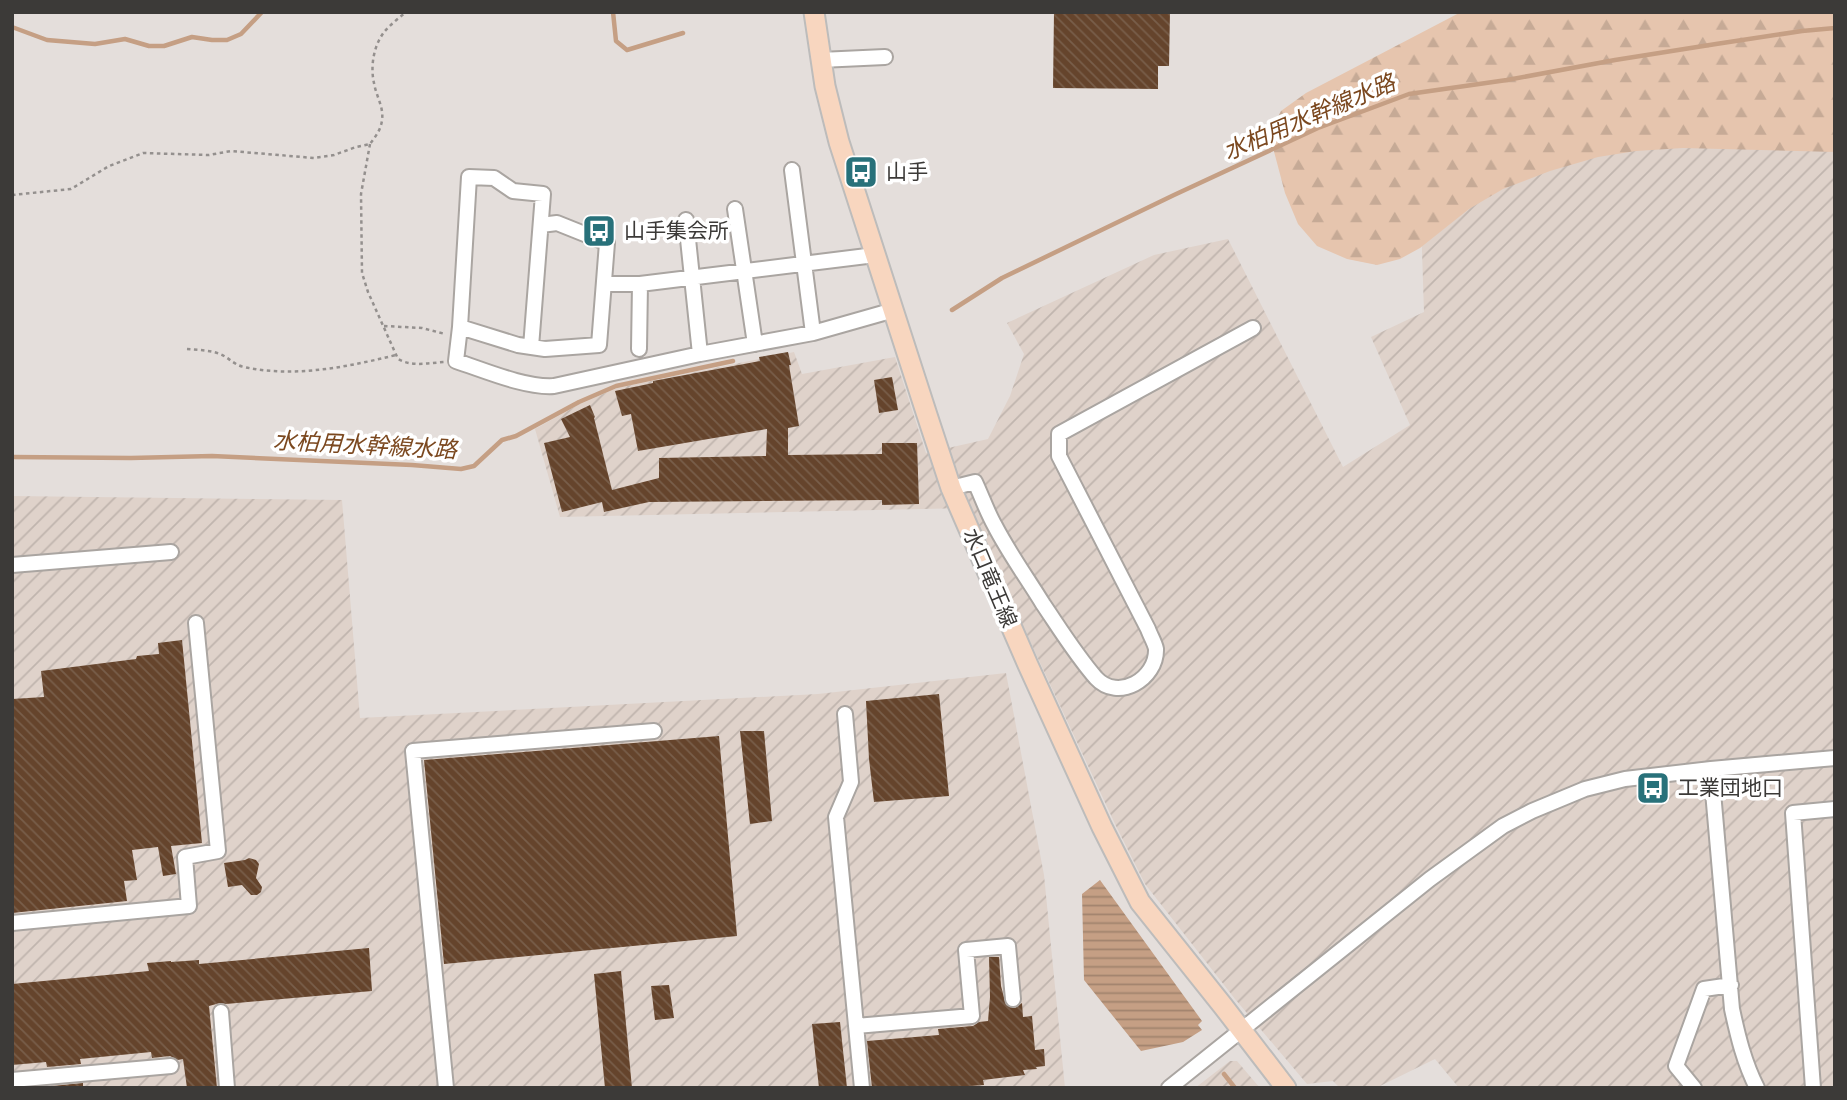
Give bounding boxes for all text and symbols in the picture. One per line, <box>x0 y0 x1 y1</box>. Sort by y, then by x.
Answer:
water label: 水柏用水幹線水路 <box>1219 68 1401 166</box>
bus stop icon: 山手 <box>842 153 880 191</box>
place label: 山手 <box>886 159 928 184</box>
bus stop icon: 山手集会所 <box>580 212 618 250</box>
place label: 山手集会所 <box>624 218 729 243</box>
water label: 水柏用水幹線水路 <box>272 427 460 464</box>
street label: 水口竜王線 <box>958 525 1022 631</box>
bus stop icon: 工業団地口 <box>1634 769 1672 807</box>
place label: 工業団地口 <box>1678 775 1783 800</box>

